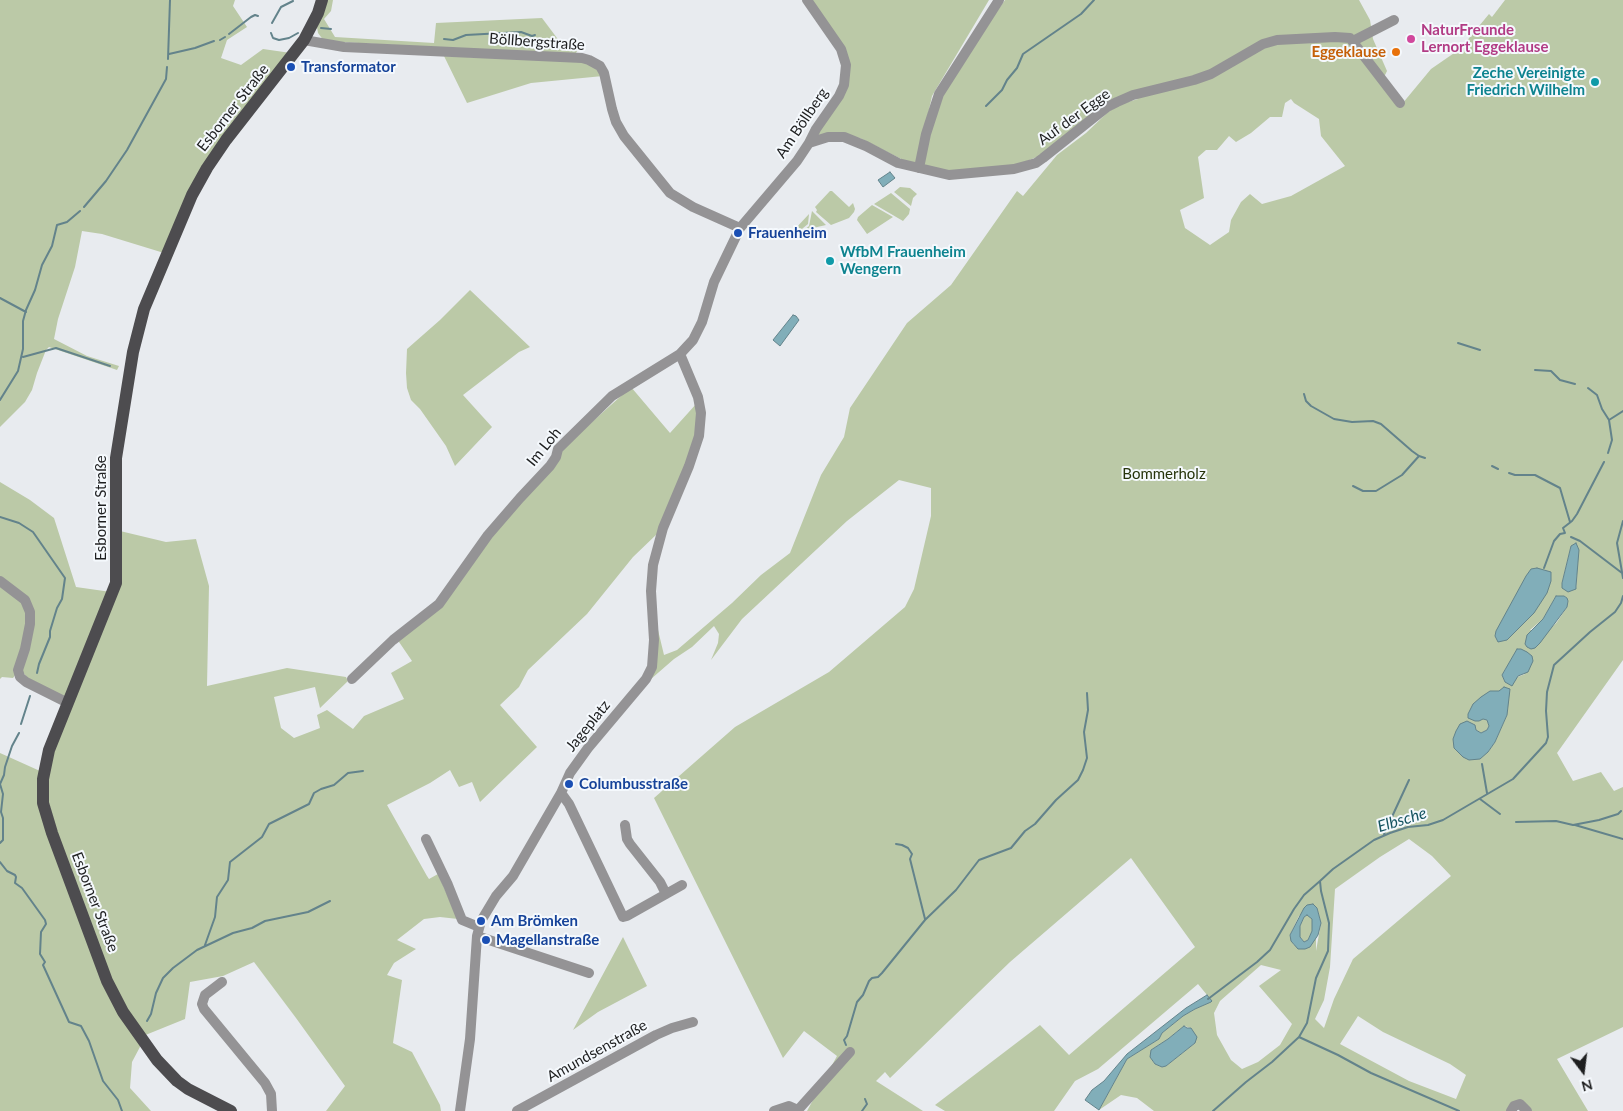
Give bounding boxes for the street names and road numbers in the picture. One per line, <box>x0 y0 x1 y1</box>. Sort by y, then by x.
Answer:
street label: Böllbergstraße <box>489 30 585 54</box>
street label: Esborner Straße <box>193 61 273 155</box>
street label: Am Böllberg <box>772 84 832 162</box>
street label: Auf der Egge <box>1034 85 1114 149</box>
street label: Im Loh <box>523 424 565 470</box>
street label: Esborner Straße <box>92 455 110 561</box>
street label: Jageplatz <box>562 697 614 755</box>
street label: Esborner Straße <box>68 849 122 955</box>
street label: Amundsenstraße <box>544 1016 650 1086</box>

